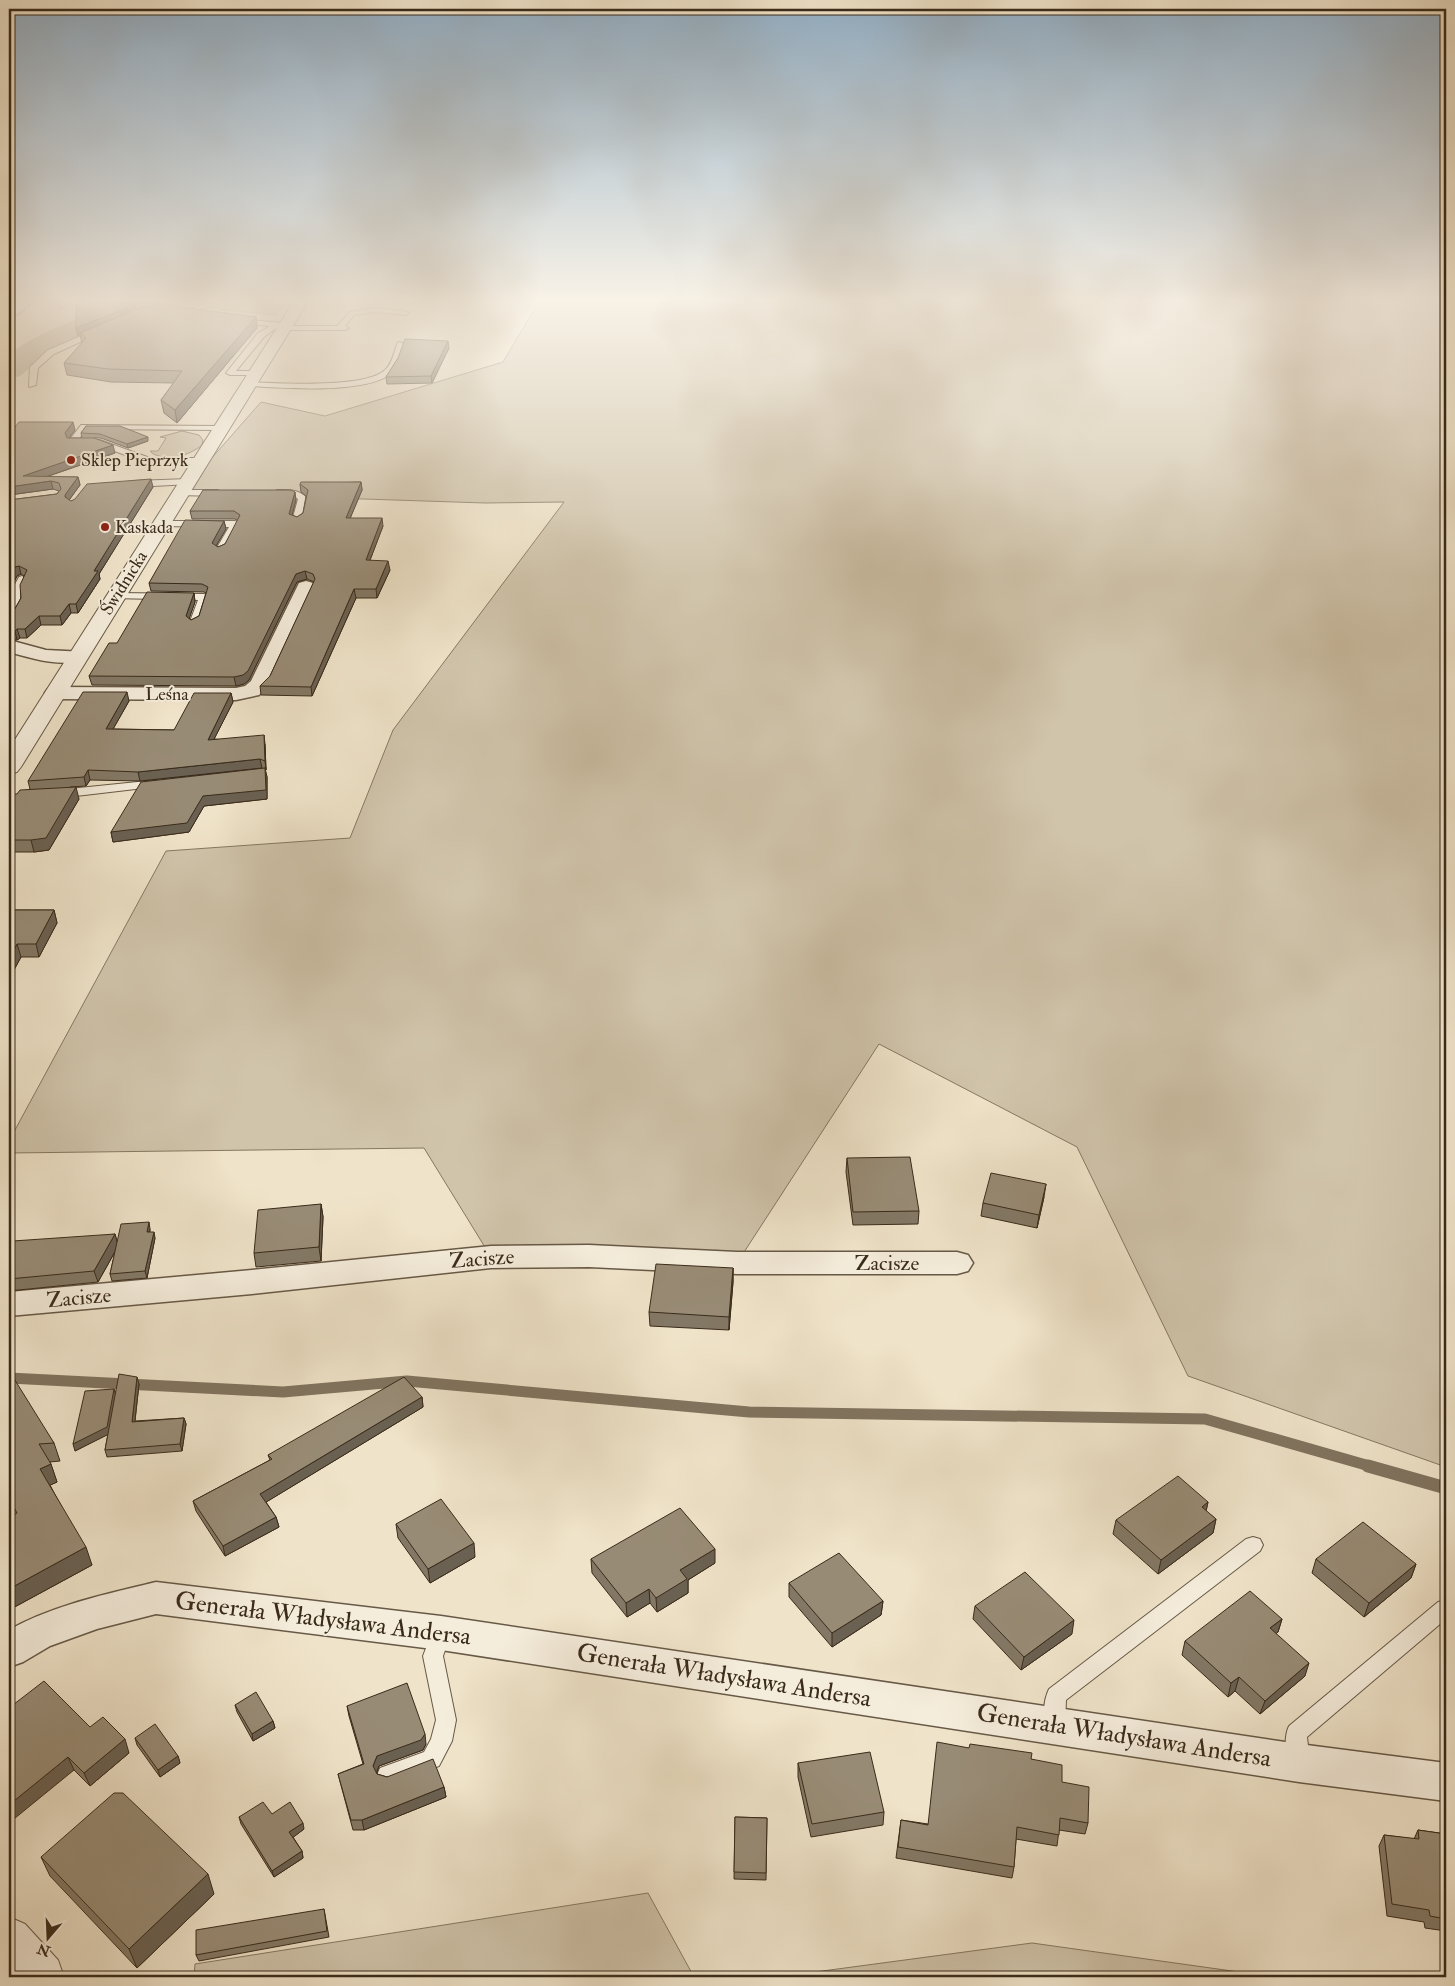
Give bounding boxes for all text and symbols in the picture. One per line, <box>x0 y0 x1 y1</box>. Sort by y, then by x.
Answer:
place label: Sklep Pieprzyk <box>81 449 189 472</box>
marker: Sklep Pieprzyk <box>65 454 77 466</box>
place label: Kaskada <box>115 516 174 539</box>
marker: Kaskada <box>99 521 111 533</box>
street label: Świdnicka <box>95 546 153 619</box>
street label: Leśna <box>145 683 189 706</box>
street label: Zacisze <box>449 1243 515 1275</box>
street label: Zacisze <box>855 1250 920 1277</box>
street label: Zacisze <box>46 1282 113 1314</box>
street label: Generała Władysława Andersa <box>173 1585 473 1653</box>
street label: Generała Władysława Andersa <box>575 1637 874 1715</box>
street label: Generała Władysława Andersa <box>975 1697 1274 1775</box>
north arrow <box>22 1914 72 1964</box>
text: N <box>35 1940 54 1960</box>

